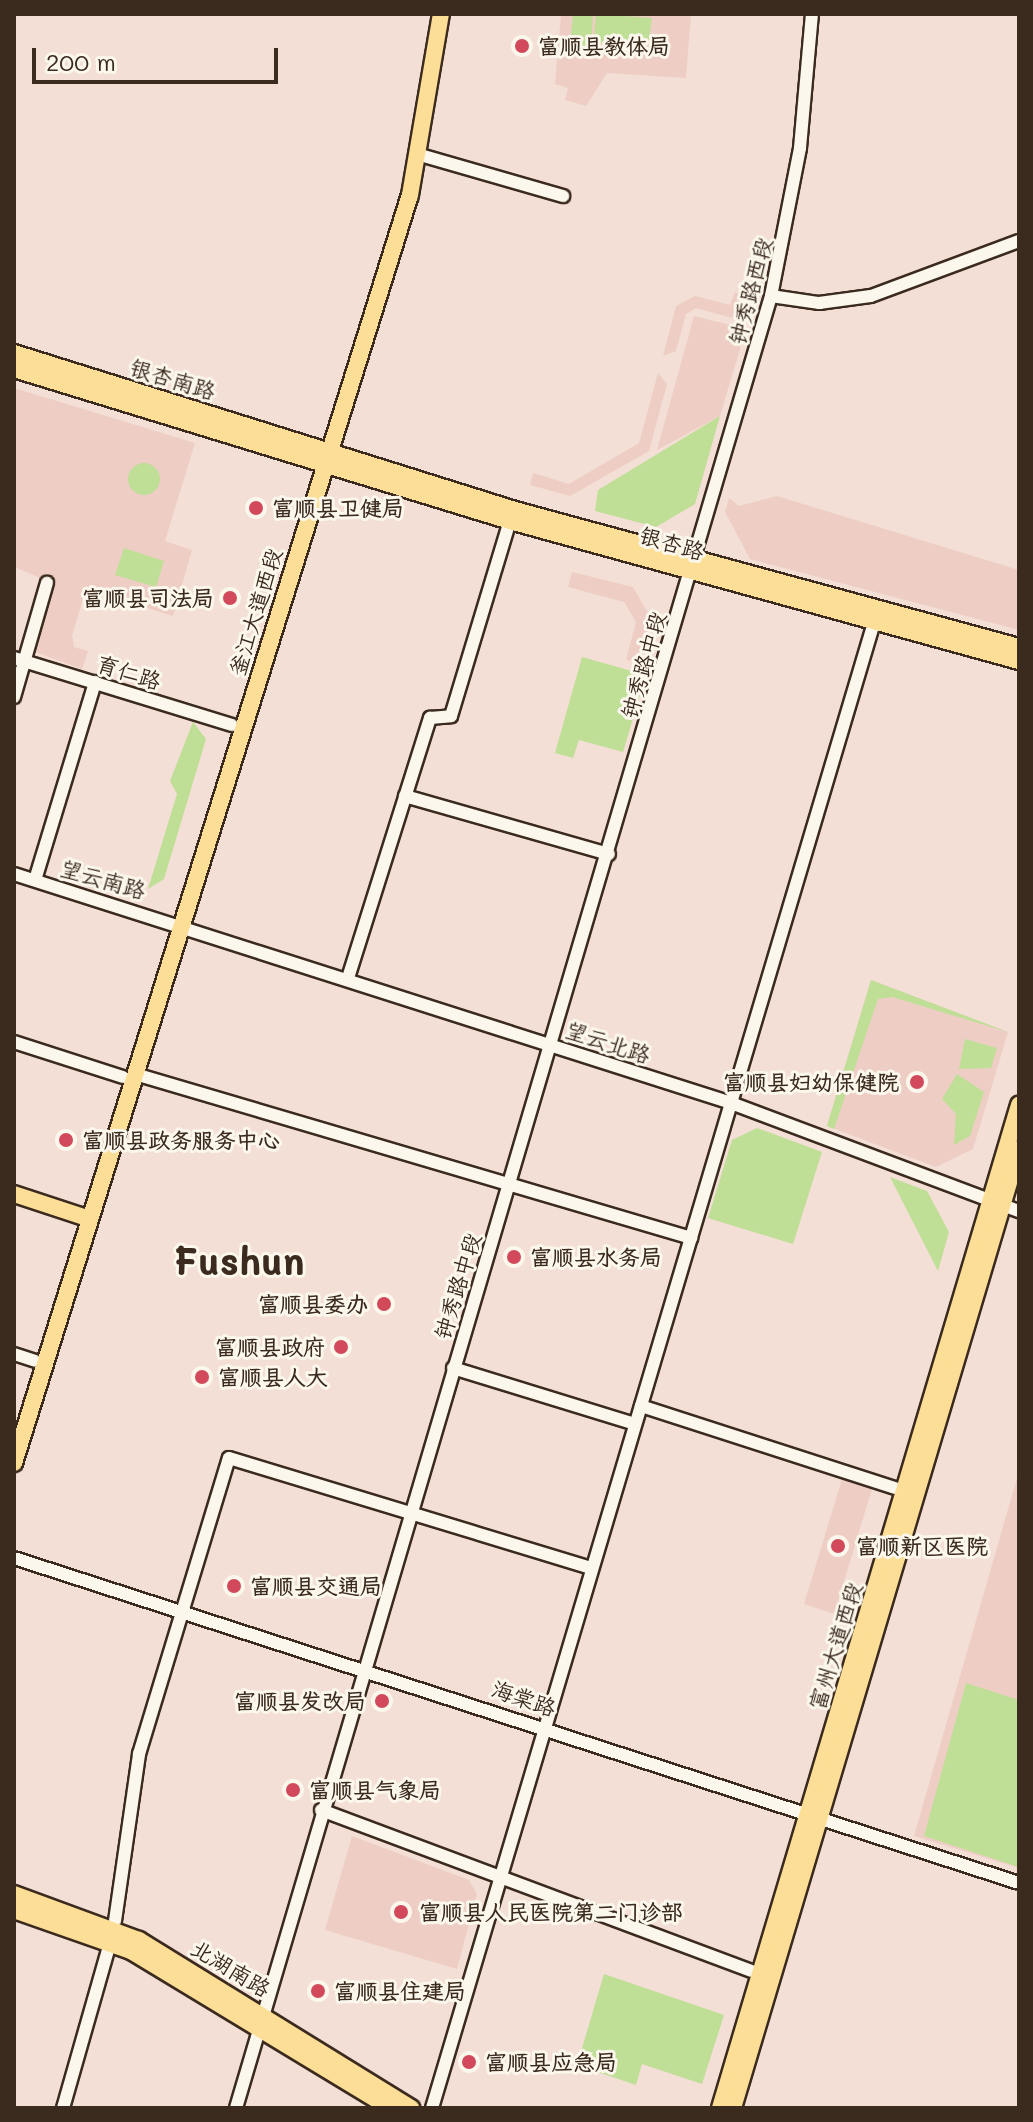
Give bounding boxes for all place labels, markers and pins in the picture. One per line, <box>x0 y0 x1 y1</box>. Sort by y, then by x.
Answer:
place label: 富顺县教体局 <box>538 33 670 59</box>
marker: 富顺县教体局 <box>513 37 531 55</box>
place label: 富顺县卫健局 <box>272 495 404 521</box>
marker: 富顺县卫健局 <box>247 499 265 517</box>
place label: 富顺县司法局 <box>82 585 214 611</box>
marker: 富顺县司法局 <box>221 589 239 607</box>
place label: 富顺县妇幼保健院 <box>723 1069 899 1095</box>
marker: 富顺县妇幼保健院 <box>906 1071 928 1093</box>
place label: 富顺县政务服务中心 <box>82 1127 280 1153</box>
marker: 富顺县政务服务中心 <box>57 1131 75 1149</box>
place label: 富顺县水务局 <box>530 1244 662 1270</box>
marker: 富顺县水务局 <box>505 1248 523 1266</box>
place label: 富顺县委办 <box>258 1291 368 1317</box>
marker: 富顺县委办 <box>375 1295 393 1313</box>
place label: 富顺县政府 <box>215 1334 325 1360</box>
marker: 富顺县政府 <box>332 1338 350 1356</box>
place label: 富顺县人大 <box>218 1364 328 1390</box>
marker: 富顺县人大 <box>193 1368 211 1386</box>
place label: 富顺新区医院 <box>856 1533 988 1559</box>
marker: 富顺新区医院 <box>827 1535 849 1557</box>
place label: 富顺县交通局 <box>250 1573 382 1599</box>
marker: 富顺县交通局 <box>225 1577 243 1595</box>
place label: 富顺县发改局 <box>234 1688 366 1714</box>
marker: 富顺县发改局 <box>373 1692 391 1710</box>
place label: 富顺县气象局 <box>309 1777 441 1803</box>
marker: 富顺县气象局 <box>284 1781 302 1799</box>
place label: 富顺县人民医院第二门诊部 <box>419 1899 683 1925</box>
marker: 富顺县人民医院第二门诊部 <box>390 1901 412 1923</box>
place label: 富顺县住建局 <box>334 1978 466 2004</box>
marker: 富顺县住建局 <box>309 1982 327 2000</box>
place label: 富顺县应急局 <box>485 2049 617 2075</box>
marker: 富顺县应急局 <box>460 2053 478 2071</box>

